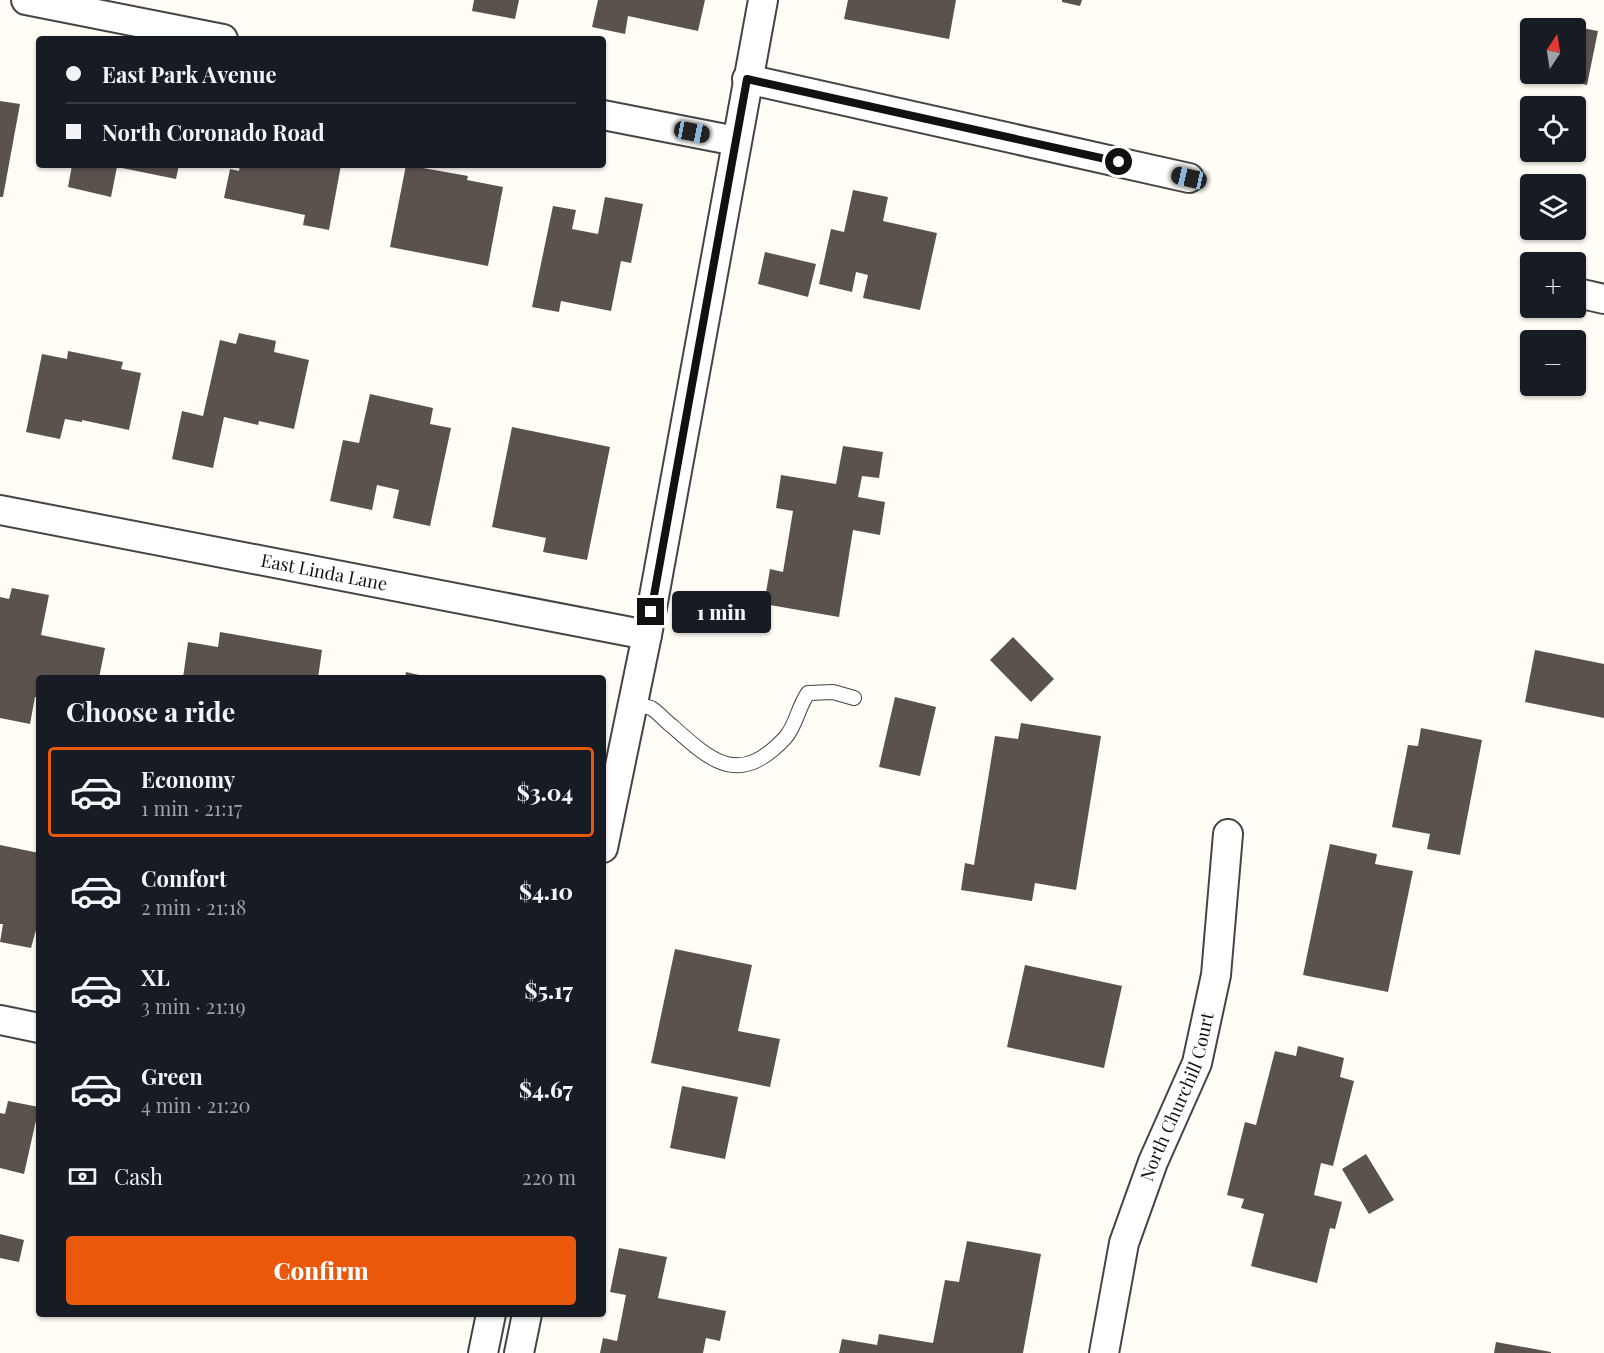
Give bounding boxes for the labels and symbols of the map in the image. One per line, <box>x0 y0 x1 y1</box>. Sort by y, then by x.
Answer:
north arrow <box>1520 18 1586 84</box>
car <box>673 120 711 144</box>
route start <box>1105 148 1132 175</box>
car <box>1169 165 1209 191</box>
street label: East Linda Lane <box>259 548 389 596</box>
callout: 1 min <box>672 591 771 633</box>
route end <box>637 598 664 625</box>
street label: North Churchill Court <box>1134 1009 1219 1184</box>

